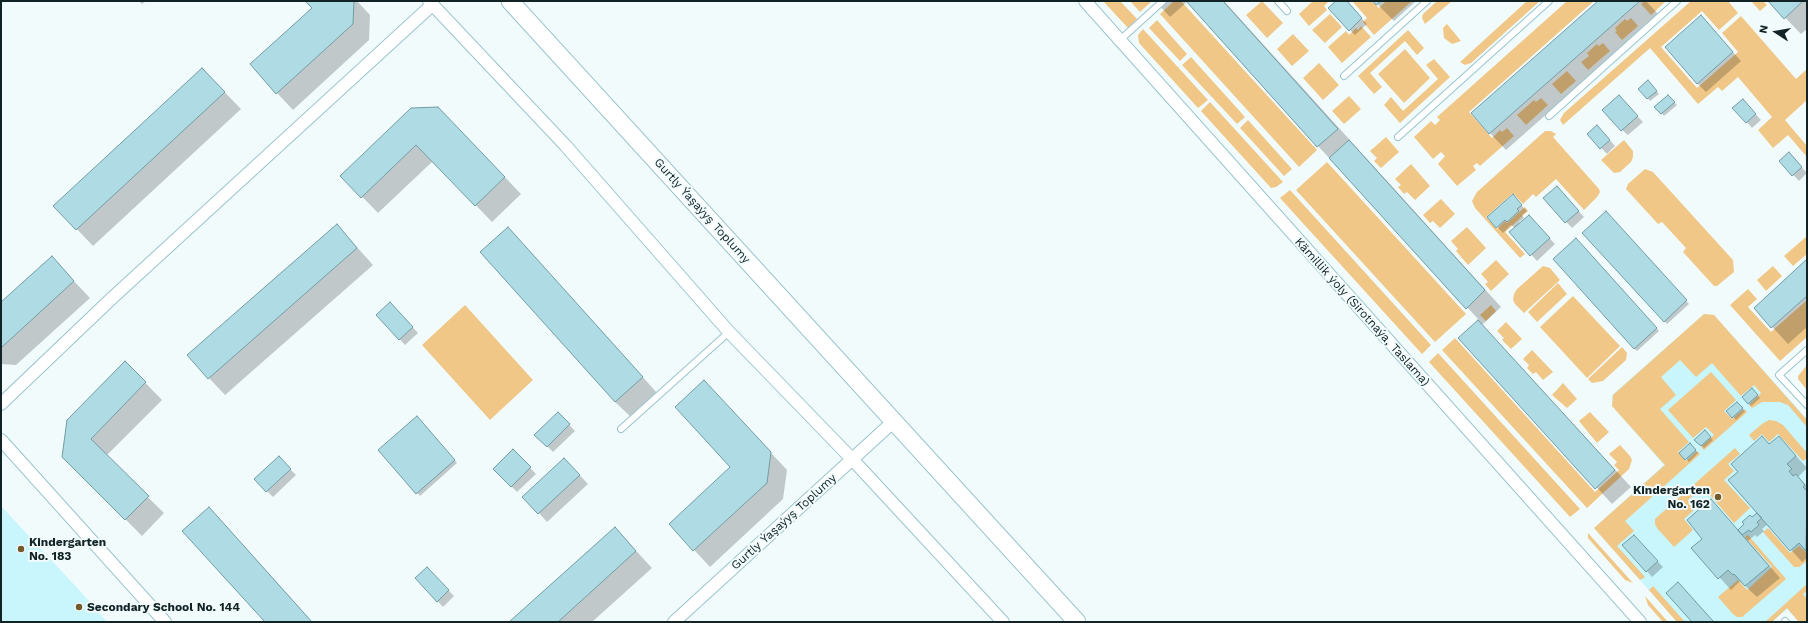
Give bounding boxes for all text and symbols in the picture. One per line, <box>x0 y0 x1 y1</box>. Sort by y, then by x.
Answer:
north arrow <box>1756 12 1796 52</box>
text: N <box>1757 24 1771 35</box>
street label: Gurtly Ýaşaýyş Toplumy <box>651 155 753 267</box>
street label: Kämillik ýoly (Sirotnaýa, Taslama) <box>1291 235 1433 389</box>
street label: Gurtly Ýaşaýyş Toplumy <box>728 471 840 573</box>
place label: Kindergarten No. 162 <box>1633 483 1710 511</box>
marker: Kindergarten No. 162 <box>1713 492 1723 502</box>
place label: Kindergarten No. 183 <box>29 535 106 563</box>
marker: Kindergarten No. 183 <box>16 544 26 554</box>
place label: Secondary School No. 144 <box>87 600 240 614</box>
marker: Secondary School No. 144 <box>74 602 84 612</box>

